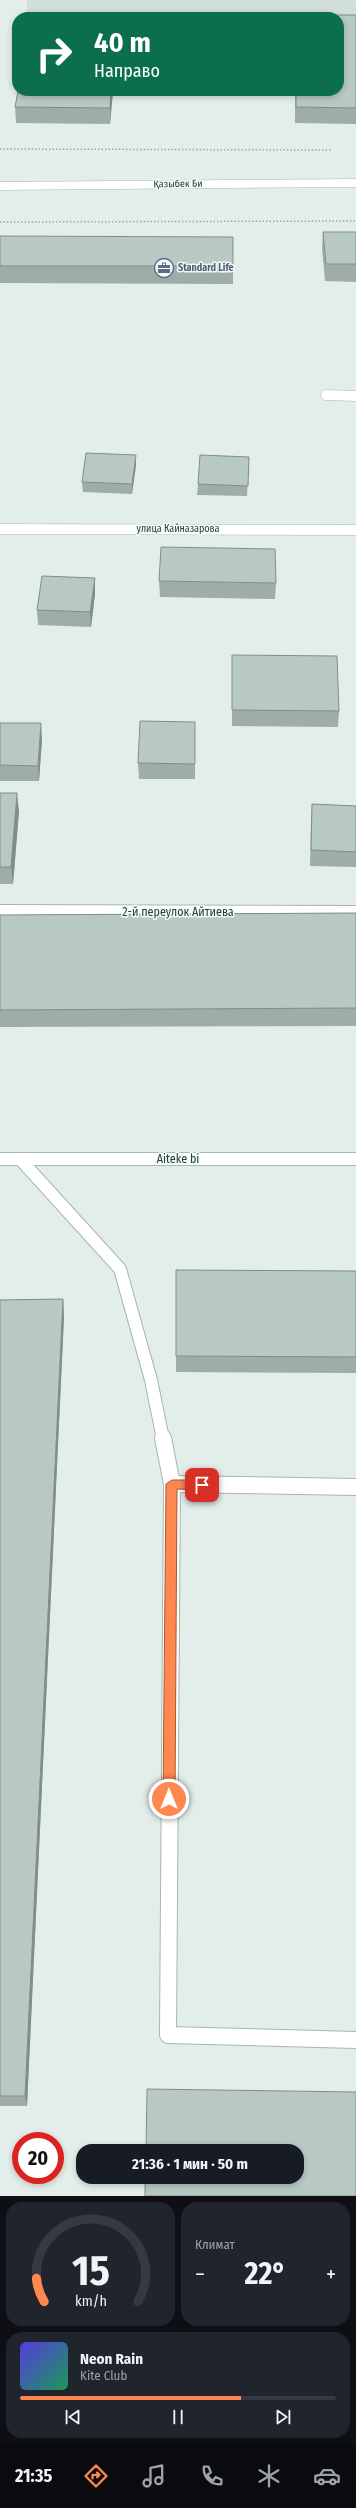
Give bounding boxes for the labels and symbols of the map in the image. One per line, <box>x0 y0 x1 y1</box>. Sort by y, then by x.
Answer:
street label: Қазыбек Би <box>153 178 203 190</box>
office icon: Standard Life <box>153 257 175 279</box>
place label: Standard Life <box>178 262 234 274</box>
street label: улица Кайназарова <box>137 523 220 535</box>
street label: 2-й переулок Айтиева <box>122 905 234 919</box>
street label: Aiteke bi <box>157 1152 199 1166</box>
pin <box>185 1468 219 1502</box>
position arrow <box>148 1778 190 1820</box>
speed limit sign: 20 <box>12 2132 64 2184</box>

